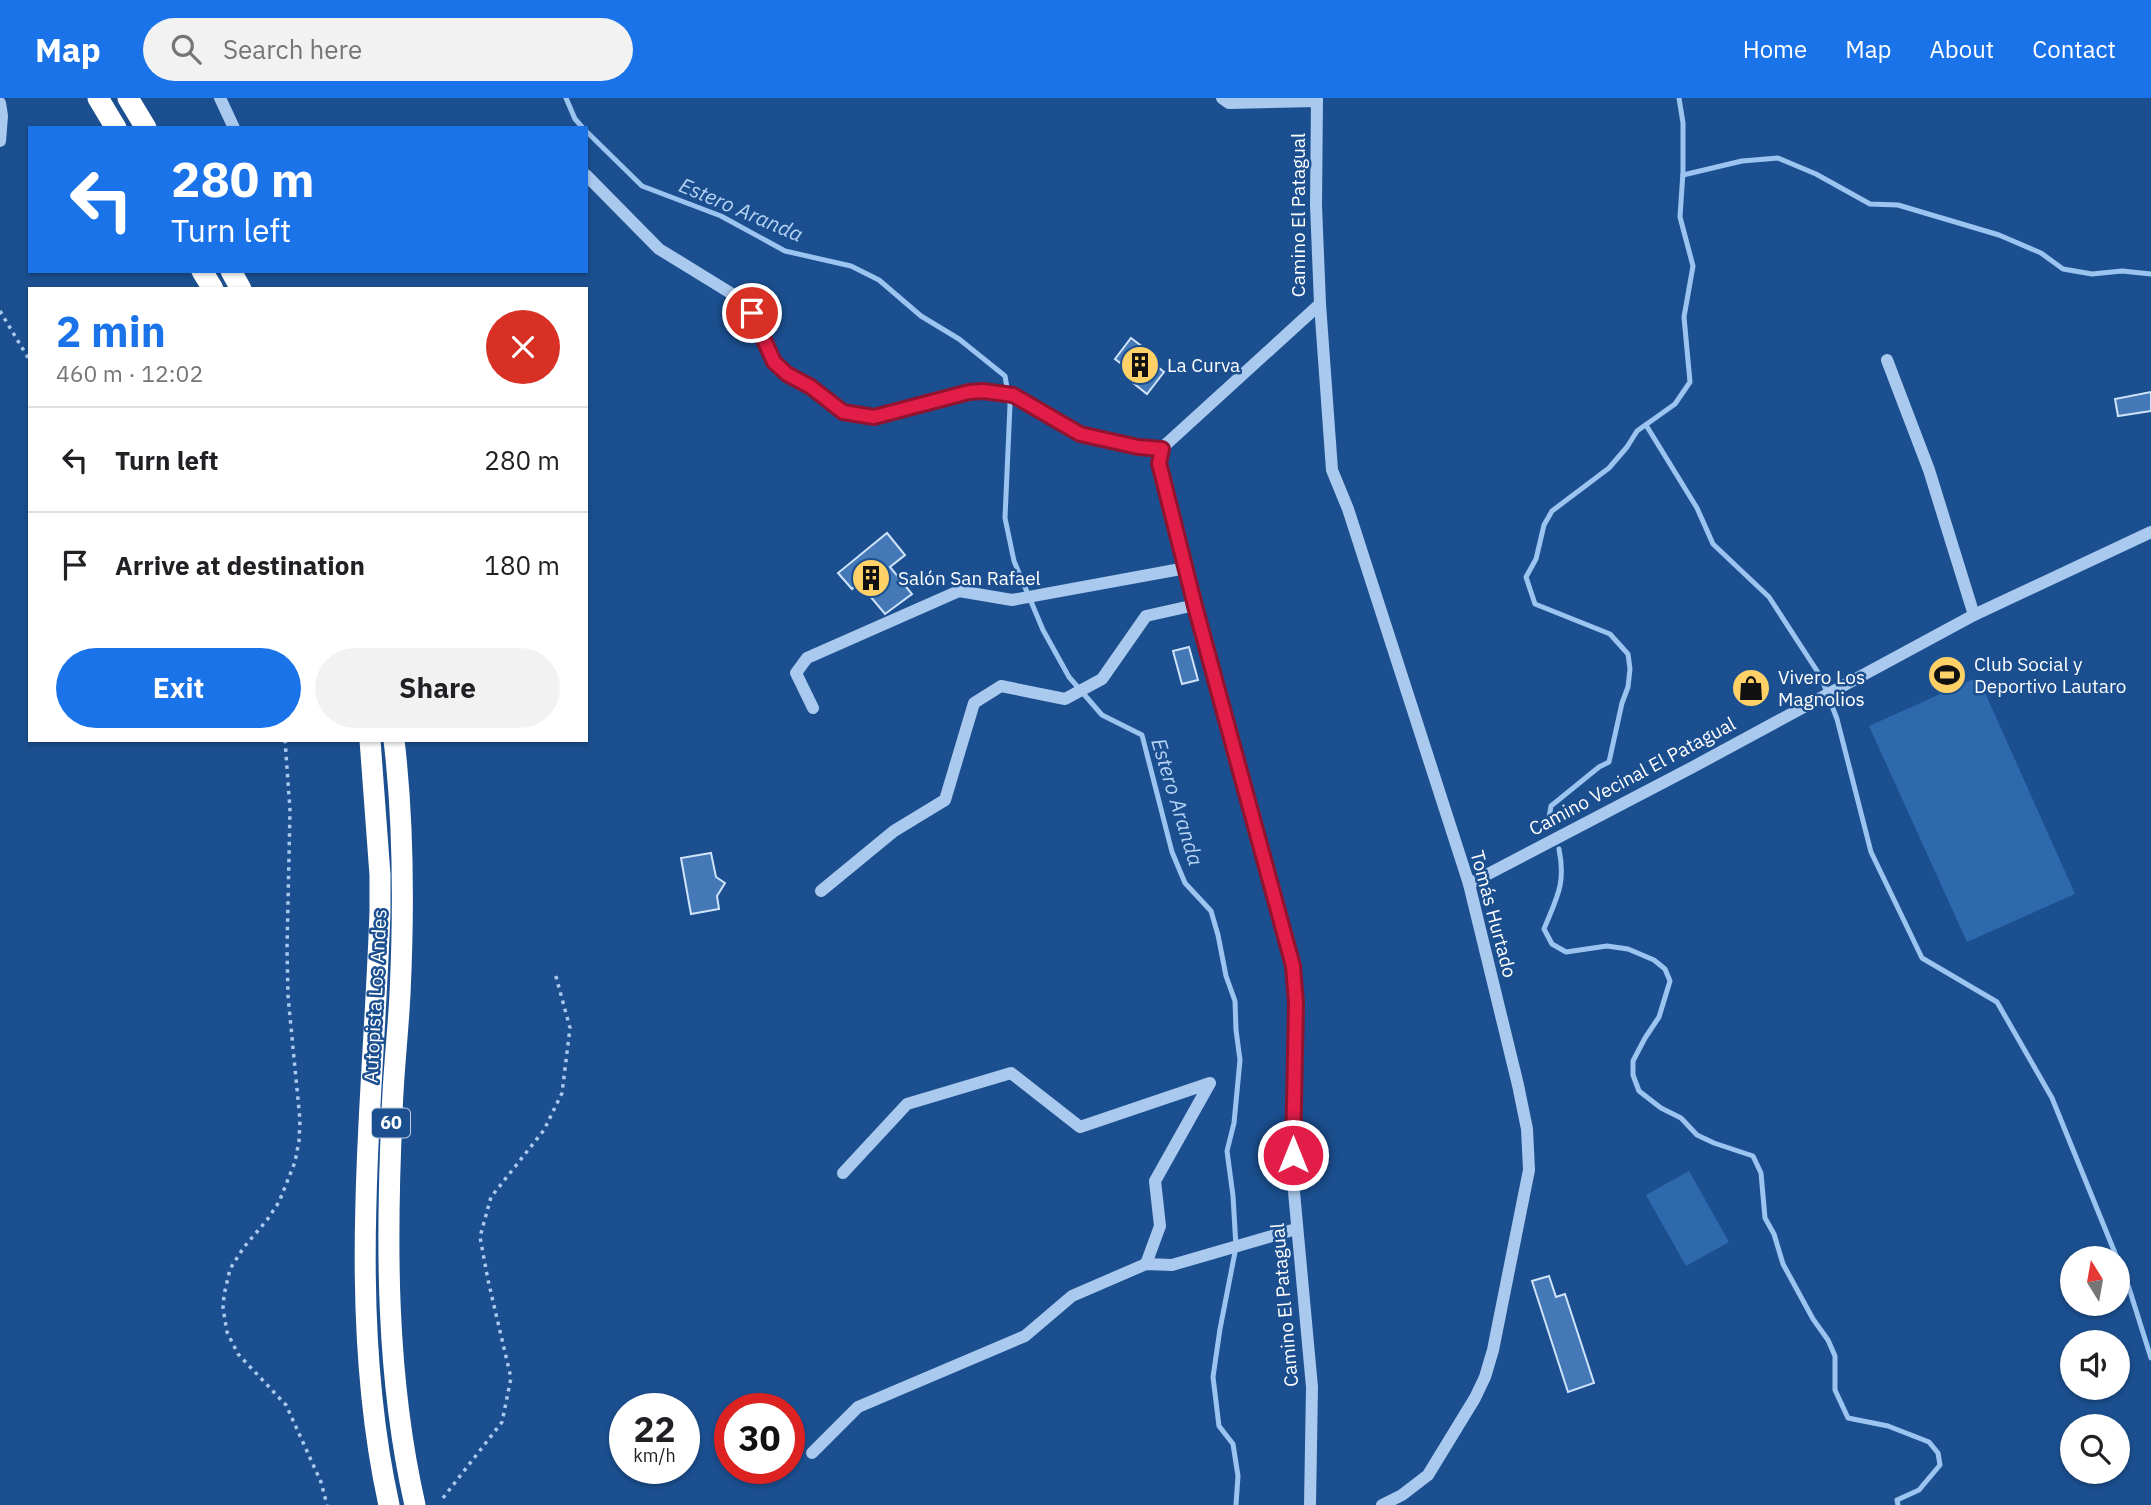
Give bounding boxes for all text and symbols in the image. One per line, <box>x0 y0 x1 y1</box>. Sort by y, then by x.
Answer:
search box <box>143 18 633 81</box>
text: Map <box>35 28 101 71</box>
icon: search <box>167 30 205 68</box>
text: Search here <box>223 32 362 66</box>
text: Home <box>1743 33 1807 65</box>
text: Map <box>1845 33 1891 65</box>
text: About <box>1929 33 1994 65</box>
text: Contact <box>2032 33 2116 65</box>
street label: Camino El Patagual <box>1286 133 1310 297</box>
text: 280 m <box>171 147 315 210</box>
icon: left <box>56 154 147 245</box>
water label: Estero Aranda <box>675 170 808 248</box>
text: Turn left <box>171 209 291 251</box>
pin <box>722 283 782 343</box>
icon: arrive <box>733 294 771 332</box>
text: 2 min <box>56 304 166 359</box>
button: close <box>486 310 560 384</box>
building icon: La Curva <box>1119 344 1161 386</box>
place label: La Curva <box>1167 353 1240 377</box>
text: 460 m · 12:02 <box>56 358 203 388</box>
icon: left <box>56 441 94 479</box>
text: Turn left <box>115 443 218 477</box>
text: 280 m <box>484 443 560 477</box>
icon: arrive <box>56 546 94 584</box>
text: Arrive at destination <box>115 548 365 582</box>
text: 180 m <box>484 548 560 582</box>
building icon: Salón San Rafael <box>850 557 892 599</box>
place label: Salón San Rafael <box>898 566 1041 590</box>
button: Exit <box>56 648 301 728</box>
button: Share <box>315 648 560 728</box>
place label: Club Social y Deportivo Lautaro <box>1974 652 2126 698</box>
sports icon: Club Social y Deportivo Lautaro <box>1926 654 1968 696</box>
place label: Vivero Los Magnolios <box>1778 665 1865 711</box>
shop icon: Vivero Los Magnolios <box>1730 667 1772 709</box>
street label: Camino Vecinal El Patagual <box>1525 711 1739 841</box>
water label: Estero Aranda <box>1145 735 1211 869</box>
street label: Tomás Hurtado <box>1466 848 1522 980</box>
street label: Autopista Los Andes <box>358 909 392 1083</box>
road number: 60 <box>372 1108 410 1138</box>
position arrow <box>1256 1118 1330 1192</box>
street label: Camino El Patagual <box>1265 1222 1303 1388</box>
north arrow <box>2060 1246 2130 1316</box>
map controls <box>2060 1246 2130 1484</box>
button: sound <box>2060 1330 2130 1400</box>
speed limit sign: 30 <box>714 1393 805 1484</box>
text: 22 <box>633 1406 676 1452</box>
button: search <box>2060 1414 2130 1484</box>
text: km/h <box>633 1444 676 1467</box>

